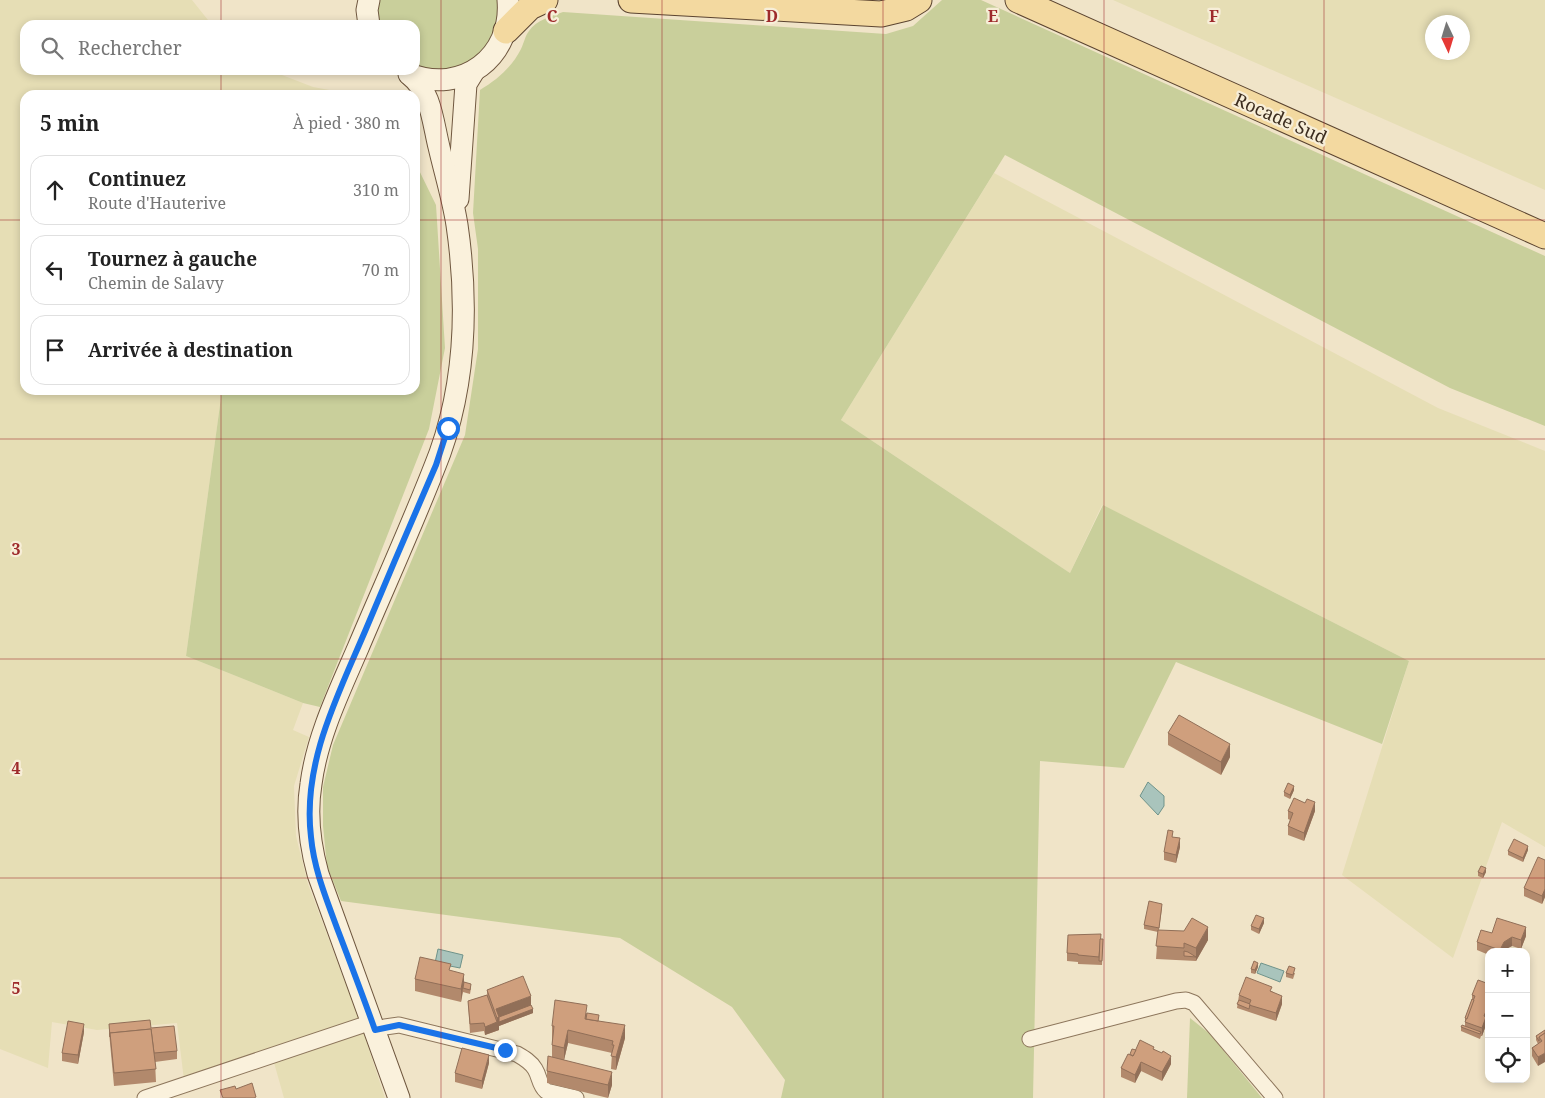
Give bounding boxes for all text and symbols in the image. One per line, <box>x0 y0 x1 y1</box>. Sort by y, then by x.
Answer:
text: C <box>547 5 558 27</box>
text: D <box>766 5 778 27</box>
text: E <box>988 5 998 27</box>
text: F <box>1209 5 1219 27</box>
north arrow <box>1425 15 1470 60</box>
search box <box>20 20 420 75</box>
icon: search <box>38 34 66 62</box>
text: Rechercher <box>78 35 182 61</box>
street label: Rocade Sud <box>1231 87 1331 149</box>
text: 5 min <box>40 109 99 137</box>
text: À pied · 380 m <box>293 112 400 134</box>
text: Continuez <box>88 166 186 192</box>
icon: ahead <box>41 176 69 204</box>
text: 310 m <box>353 179 399 201</box>
text: Route d'Hauterive <box>88 192 226 214</box>
text: Tournez à gauche <box>88 246 257 272</box>
icon: left <box>41 256 69 284</box>
text: 70 m <box>362 259 399 281</box>
text: Chemin de Salavy <box>88 272 224 294</box>
icon: arrive <box>41 336 69 364</box>
text: Arrivée à destination <box>88 337 293 363</box>
route start <box>437 417 460 440</box>
text: 3 <box>11 538 21 560</box>
text: 4 <box>11 757 21 779</box>
map controls <box>1485 948 1530 1083</box>
button: + <box>1485 948 1530 993</box>
text: 5 <box>11 977 21 999</box>
button: − <box>1485 993 1530 1038</box>
button: locate <box>1485 1038 1530 1083</box>
route end <box>494 1039 517 1062</box>

